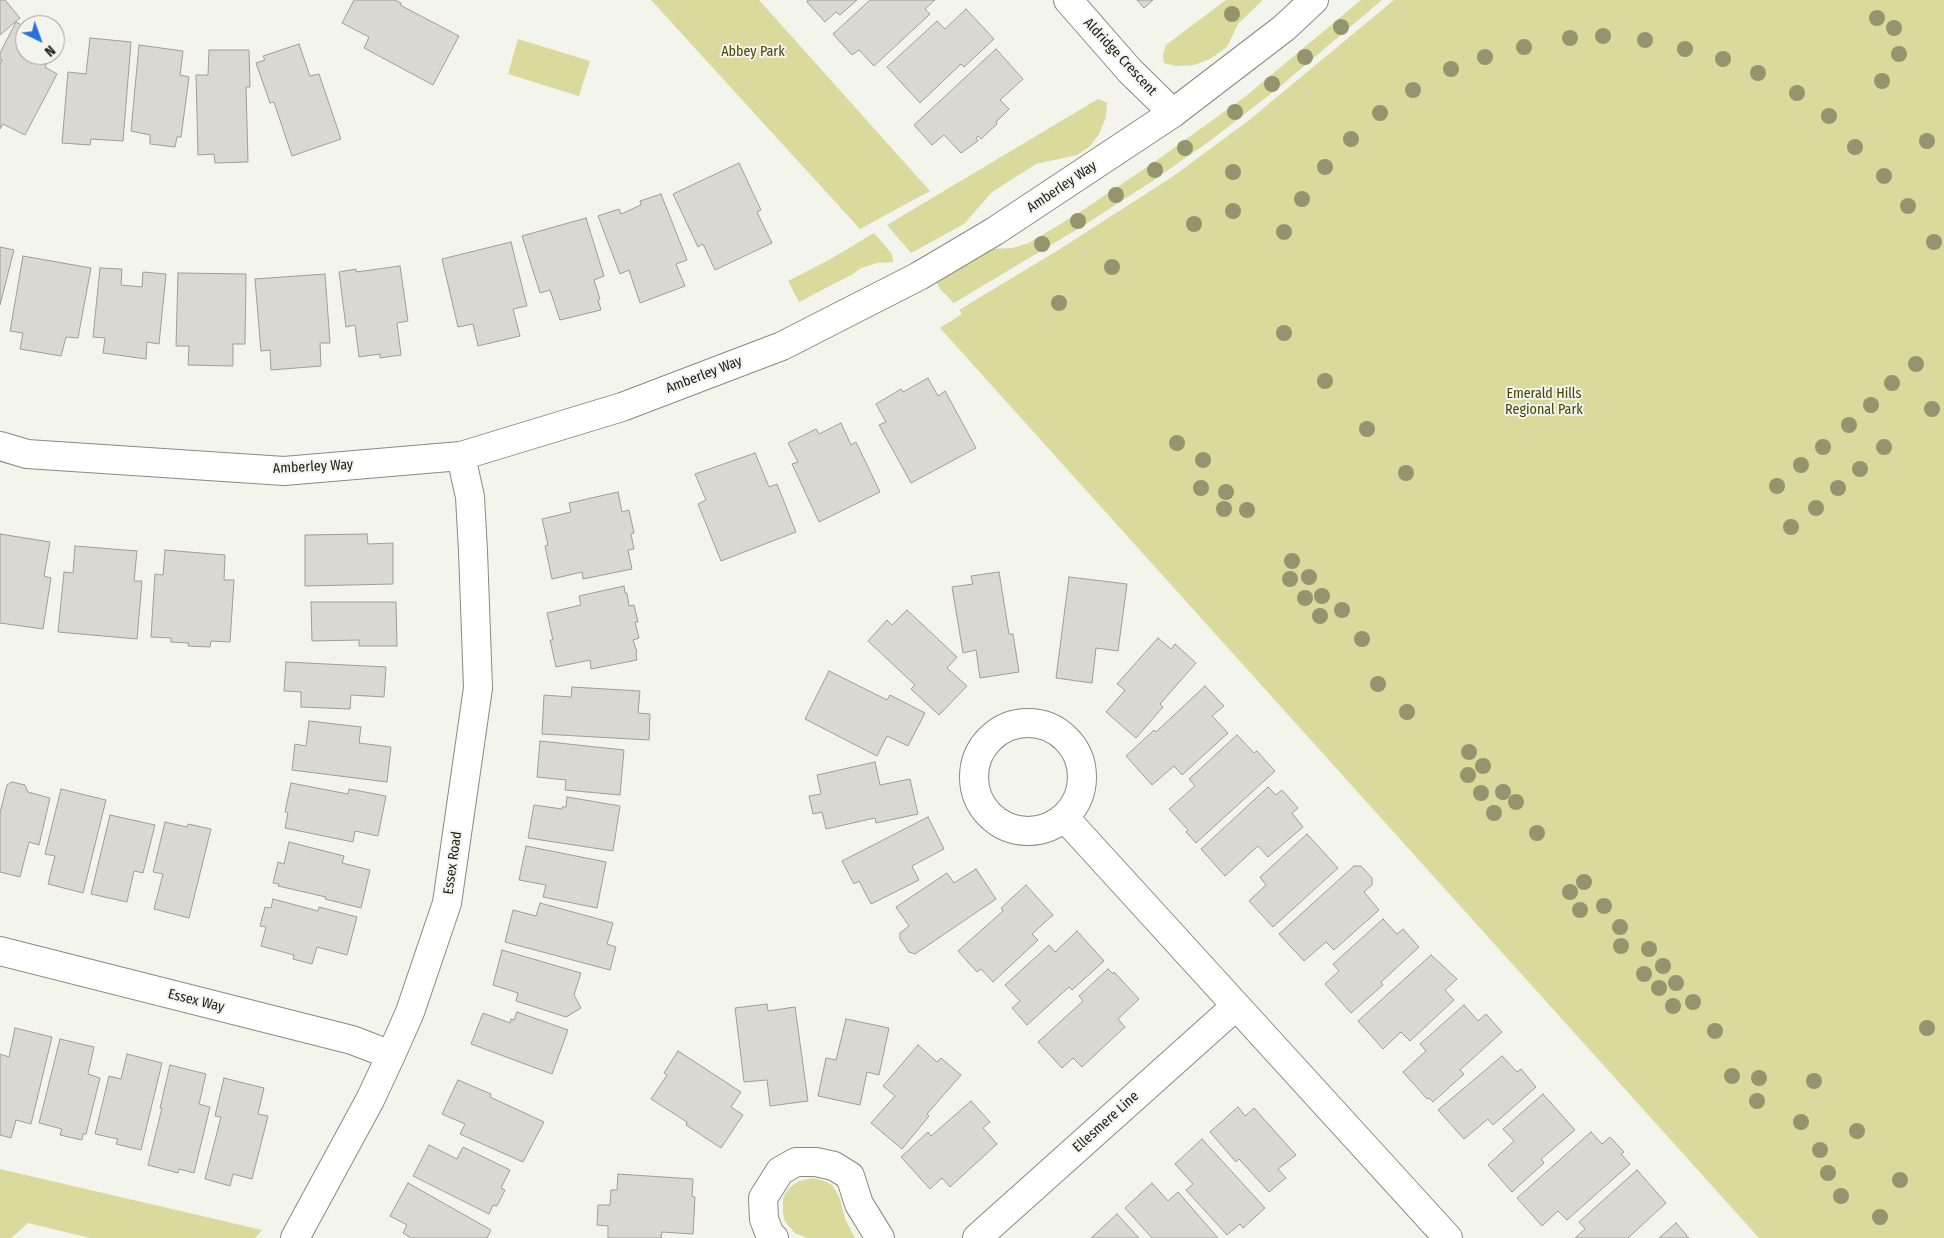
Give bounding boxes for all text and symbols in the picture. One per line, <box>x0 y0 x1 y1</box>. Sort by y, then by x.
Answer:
north arrow <box>15 15 65 65</box>
street label: Aldridge Crescent <box>1080 15 1160 99</box>
text: N <box>41 42 59 60</box>
park label: Abbey Park <box>721 44 785 60</box>
street label: Amberley Way <box>1024 158 1100 216</box>
street label: Amberley Way <box>663 353 745 397</box>
park label: Emerald Hills Regional Park <box>1505 386 1583 418</box>
street label: Amberley Way <box>272 457 354 477</box>
street label: Essex Road <box>440 830 466 896</box>
street label: Essex Way <box>166 986 226 1016</box>
street label: Ellesmere Line <box>1070 1088 1142 1156</box>

